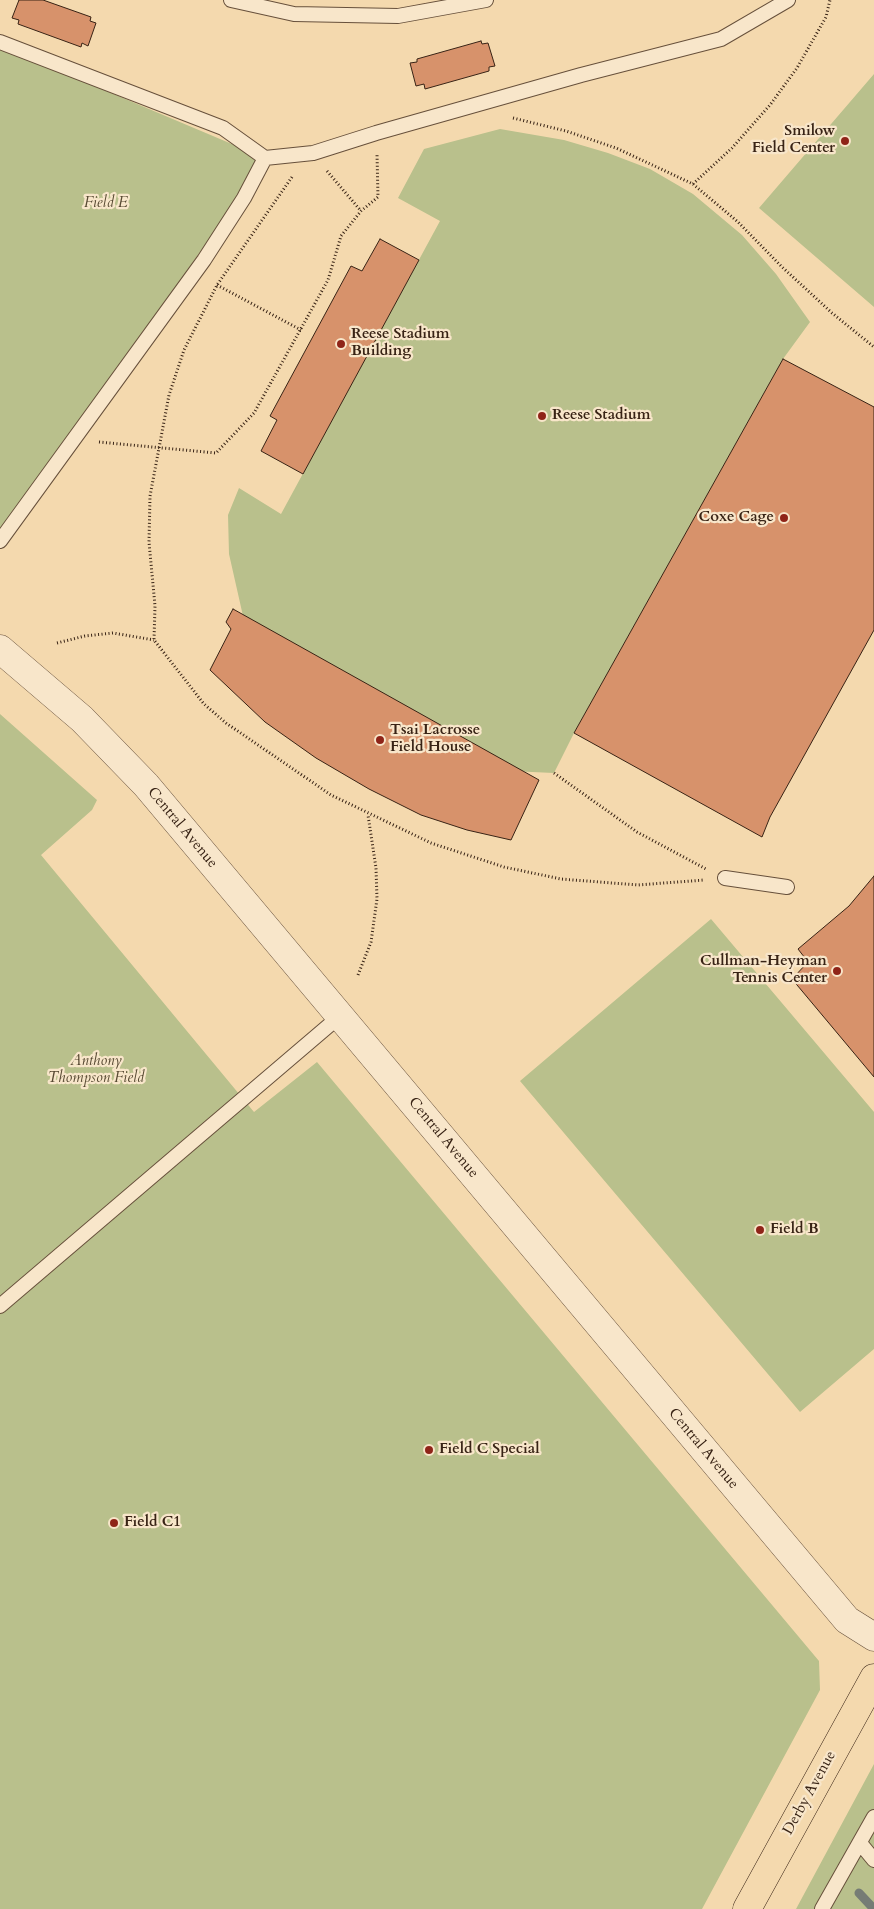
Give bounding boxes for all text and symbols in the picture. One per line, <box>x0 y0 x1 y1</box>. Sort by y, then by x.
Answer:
place label: Smilow Field Center <box>752 123 835 158</box>
marker: Smilow Field Center <box>839 135 851 147</box>
park label: Field E <box>84 195 128 213</box>
place label: Reese Stadium Building <box>351 326 450 361</box>
marker: Reese Stadium Building <box>335 338 347 350</box>
place label: Reese Stadium <box>552 407 651 425</box>
marker: Reese Stadium <box>536 410 548 422</box>
place label: Coxe Cage <box>699 509 774 527</box>
marker: Coxe Cage <box>778 512 790 524</box>
place label: Tsai Lacrosse Field House <box>390 722 480 757</box>
marker: Tsai Lacrosse Field House <box>374 734 386 746</box>
street label: Central Avenue <box>143 784 221 872</box>
place label: Cullman-Heyman Tennis Center <box>700 953 827 988</box>
marker: Cullman-Heyman Tennis Center <box>831 965 843 977</box>
park label: Anthony Thompson Field <box>48 1053 144 1088</box>
street label: Central Avenue <box>404 1094 482 1182</box>
place label: Field B <box>770 1221 819 1239</box>
marker: Field B <box>754 1224 766 1236</box>
street label: Central Avenue <box>664 1405 742 1493</box>
place label: Field C Special <box>439 1441 540 1459</box>
marker: Field C Special <box>423 1444 435 1456</box>
place label: Field C1 <box>124 1514 181 1532</box>
marker: Field C1 <box>108 1517 120 1529</box>
street label: Derby Avenue <box>780 1748 840 1838</box>

